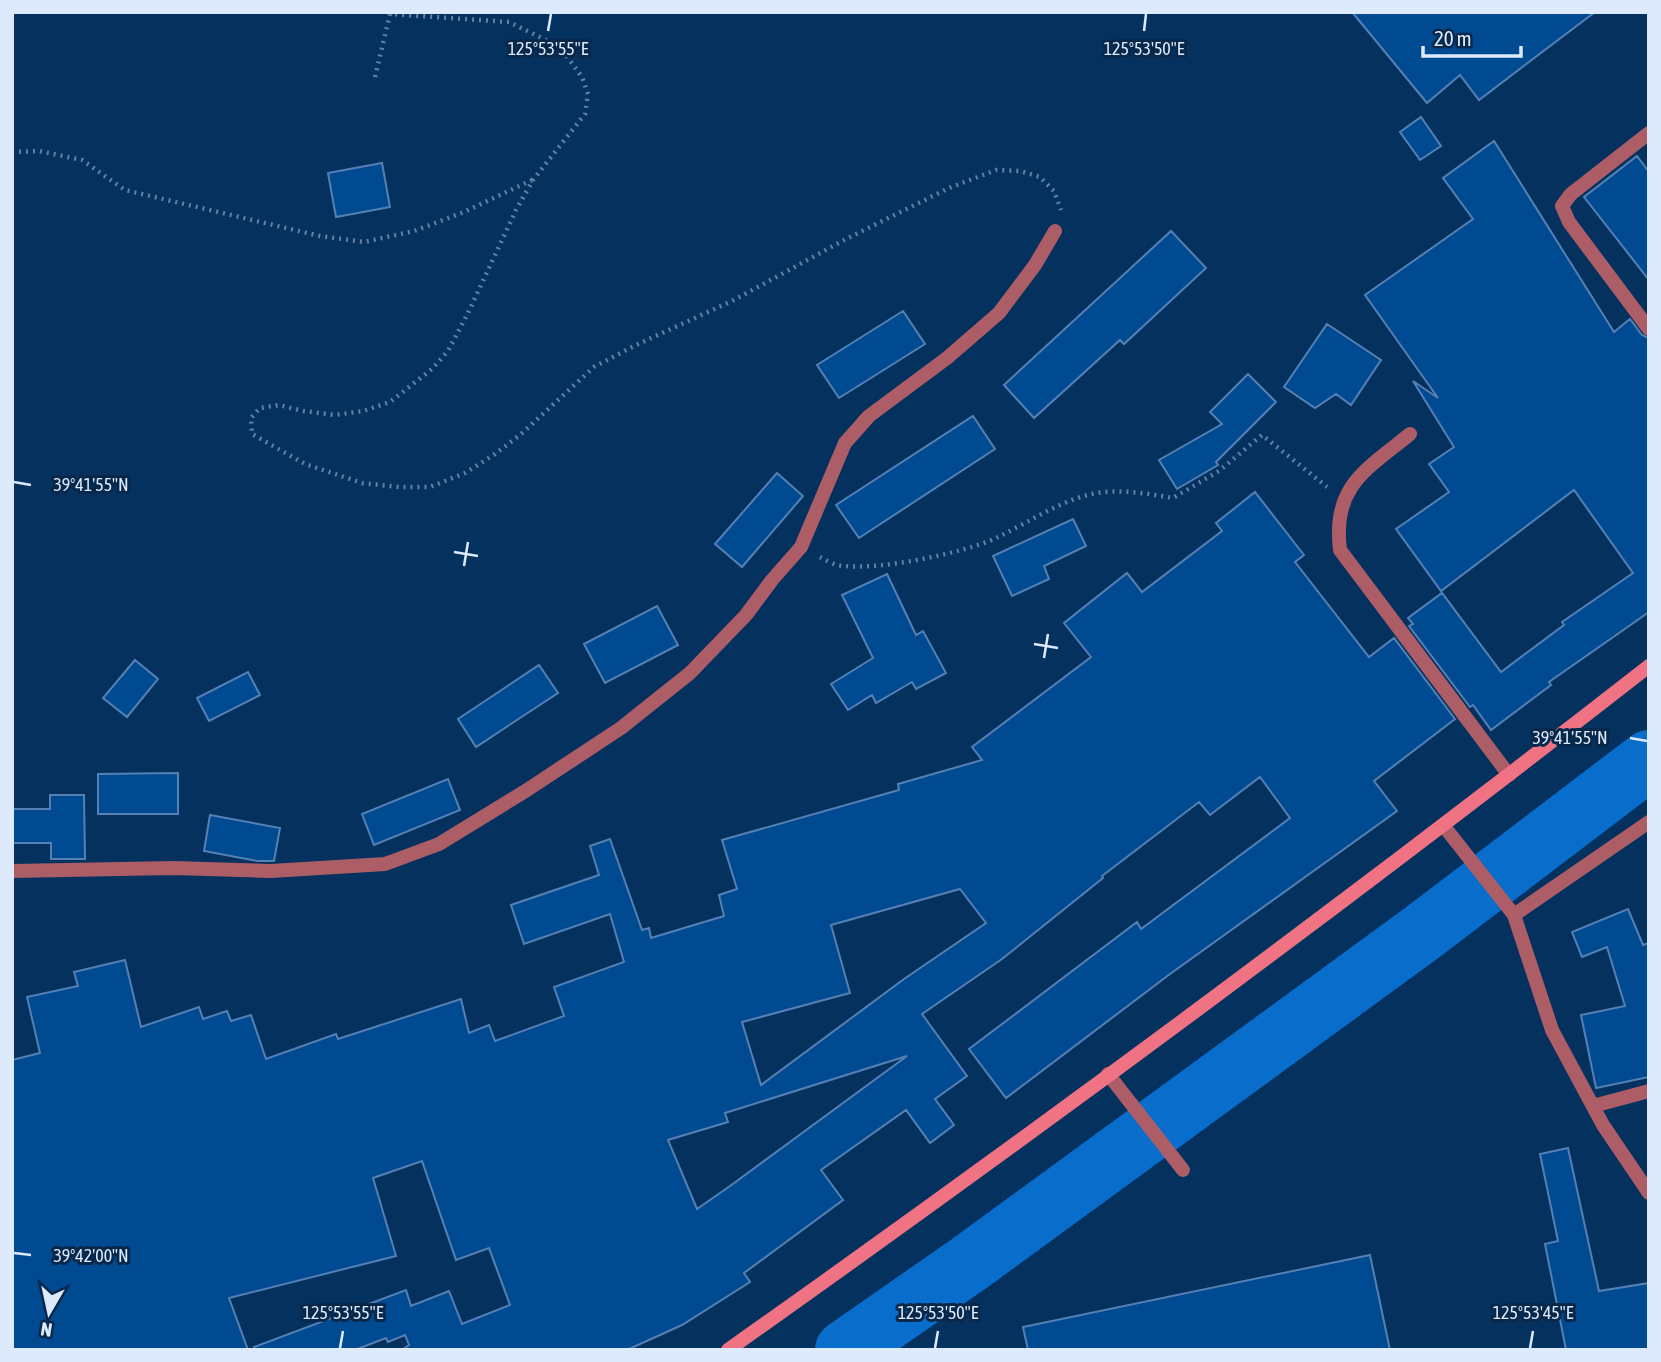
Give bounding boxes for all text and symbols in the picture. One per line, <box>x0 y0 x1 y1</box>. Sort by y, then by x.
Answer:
scale bar <box>1423 14 1521 58</box>
text: 20 m <box>1434 26 1472 50</box>
text: 125°53'55"E <box>508 38 589 59</box>
text: 125°53'50"E <box>1104 38 1185 59</box>
text: 39°41'55"N <box>53 474 129 495</box>
text: 39°41'55"N <box>1532 727 1608 748</box>
text: 39°42'00"N <box>53 1245 129 1266</box>
north arrow <box>14 1278 84 1348</box>
text: 125°53'55"E <box>303 1302 384 1323</box>
text: 125°53'50"E <box>898 1302 979 1323</box>
text: 125°53'45"E <box>1493 1302 1574 1323</box>
text: N <box>39 1318 54 1342</box>

